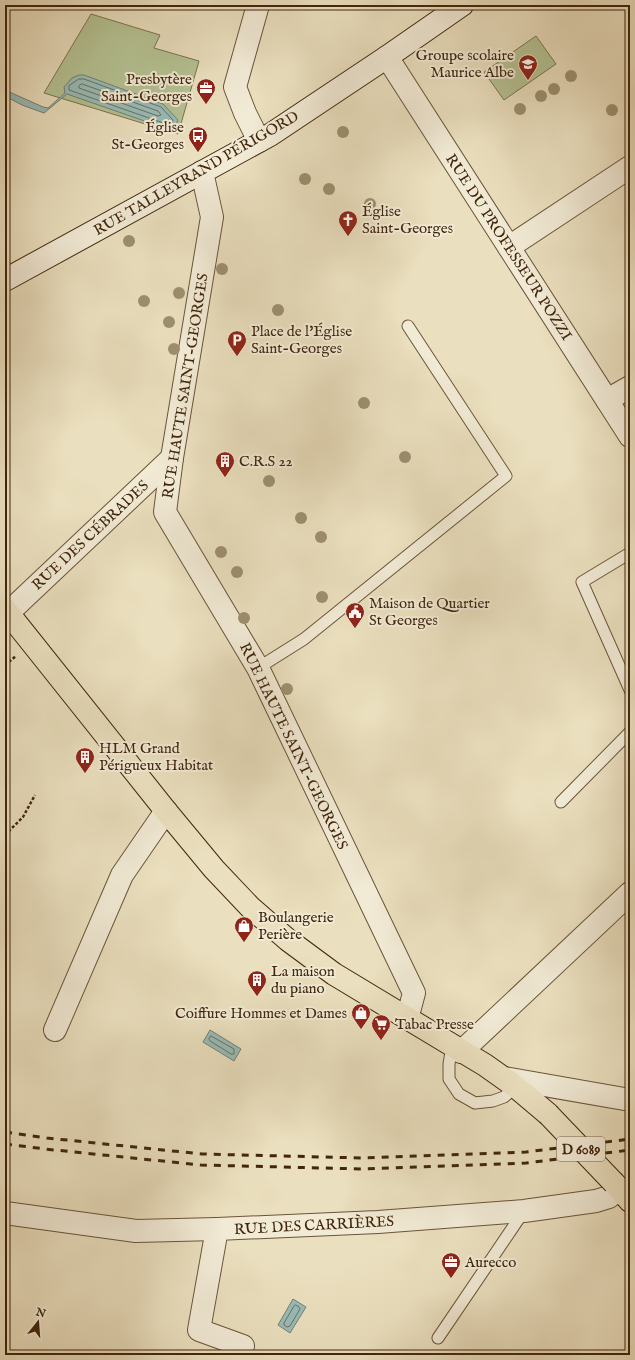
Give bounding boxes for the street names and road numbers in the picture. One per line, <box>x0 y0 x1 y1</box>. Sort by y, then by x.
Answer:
street label: RUE TALLEYRAND PÉRIGORD <box>90 107 302 240</box>
street label: RUE DU PROFESSEUR POZZI <box>441 150 576 345</box>
street label: RUE HAUTE SAINT-GEORGES <box>158 272 213 500</box>
street label: RUE DES CÉBRADES <box>28 476 153 594</box>
street label: RUE HAUTE SAINT-GEORGES <box>235 640 352 853</box>
road number: D 6089 <box>557 1137 605 1161</box>
street label: RUE DES CARRIÈRES <box>234 1212 394 1239</box>

